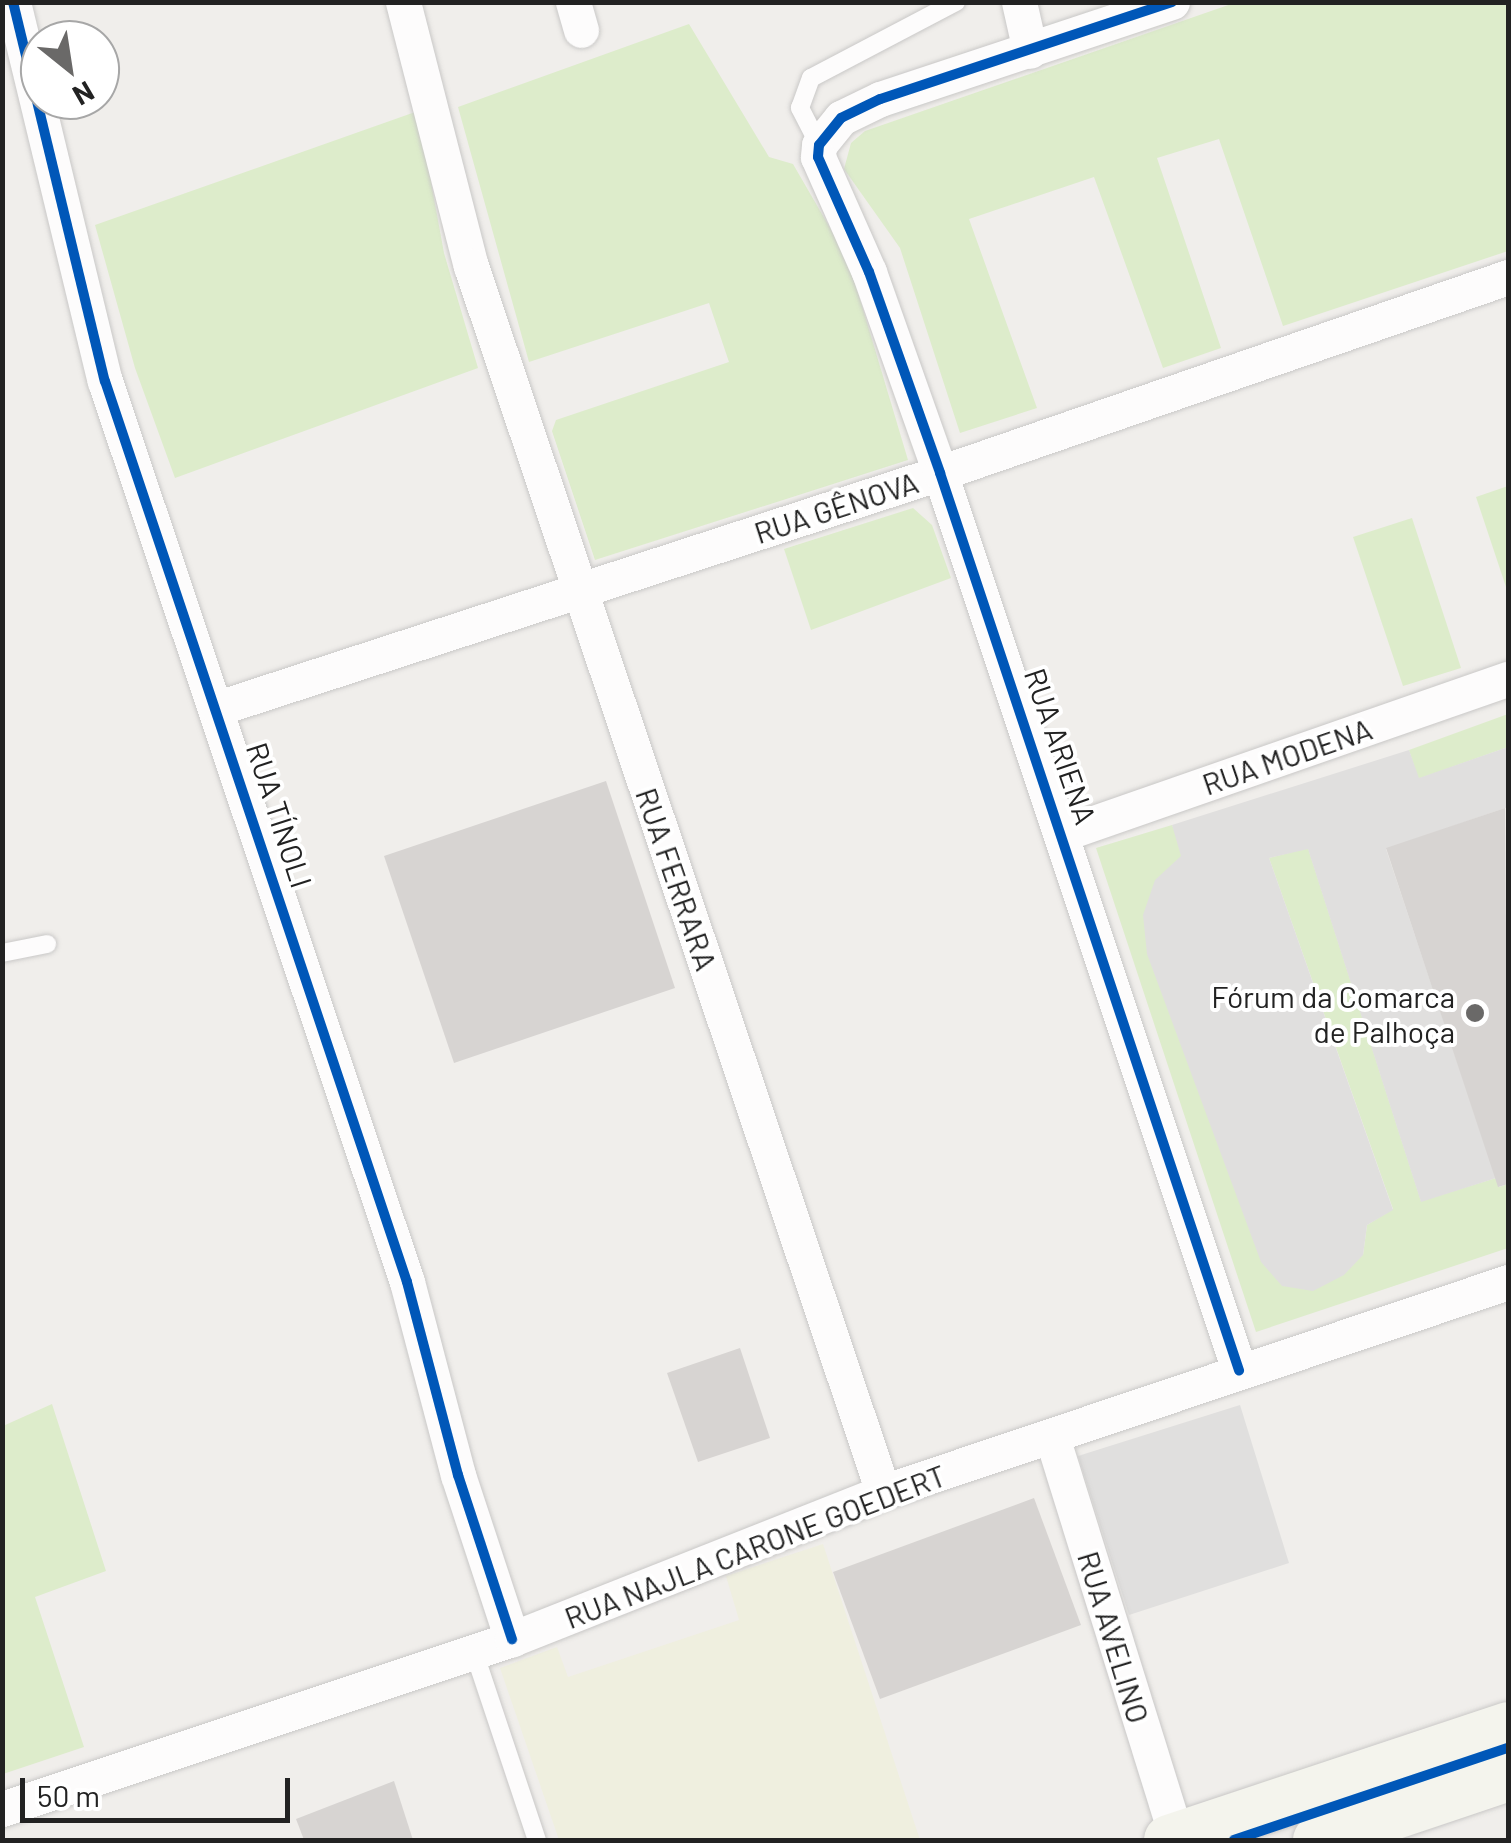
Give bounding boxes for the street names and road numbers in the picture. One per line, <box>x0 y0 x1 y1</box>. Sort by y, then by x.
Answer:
street label: RUA GÊNOVA <box>750 464 922 550</box>
street label: RUA ARIENA <box>1017 663 1105 829</box>
street label: RUA MODENA <box>1197 710 1377 802</box>
street label: RUA TÍNOLI <box>240 738 320 892</box>
street label: RUA FERRARA <box>629 783 725 975</box>
street label: RUA NAJLA CARONE GOEDERT <box>559 1457 951 1635</box>
street label: RUA AVELINO <box>1071 1547 1157 1727</box>

